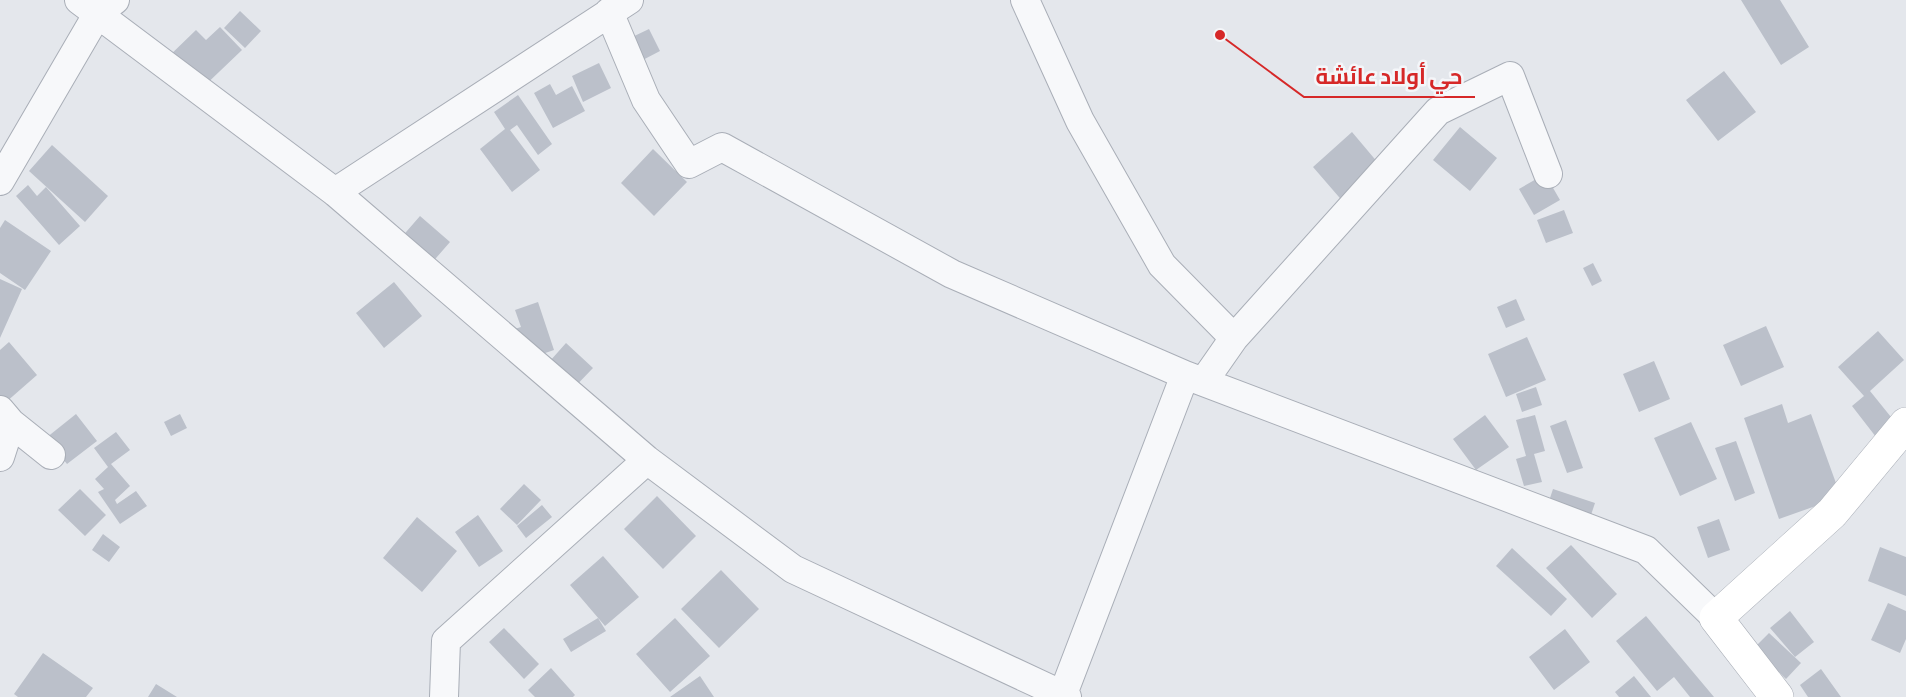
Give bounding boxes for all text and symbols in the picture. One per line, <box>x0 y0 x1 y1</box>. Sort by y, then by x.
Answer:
callout: حي أولاد عائشة <box>1304 57 1475 97</box>
text: حي أولاد عائشة <box>1315 62 1463 94</box>

